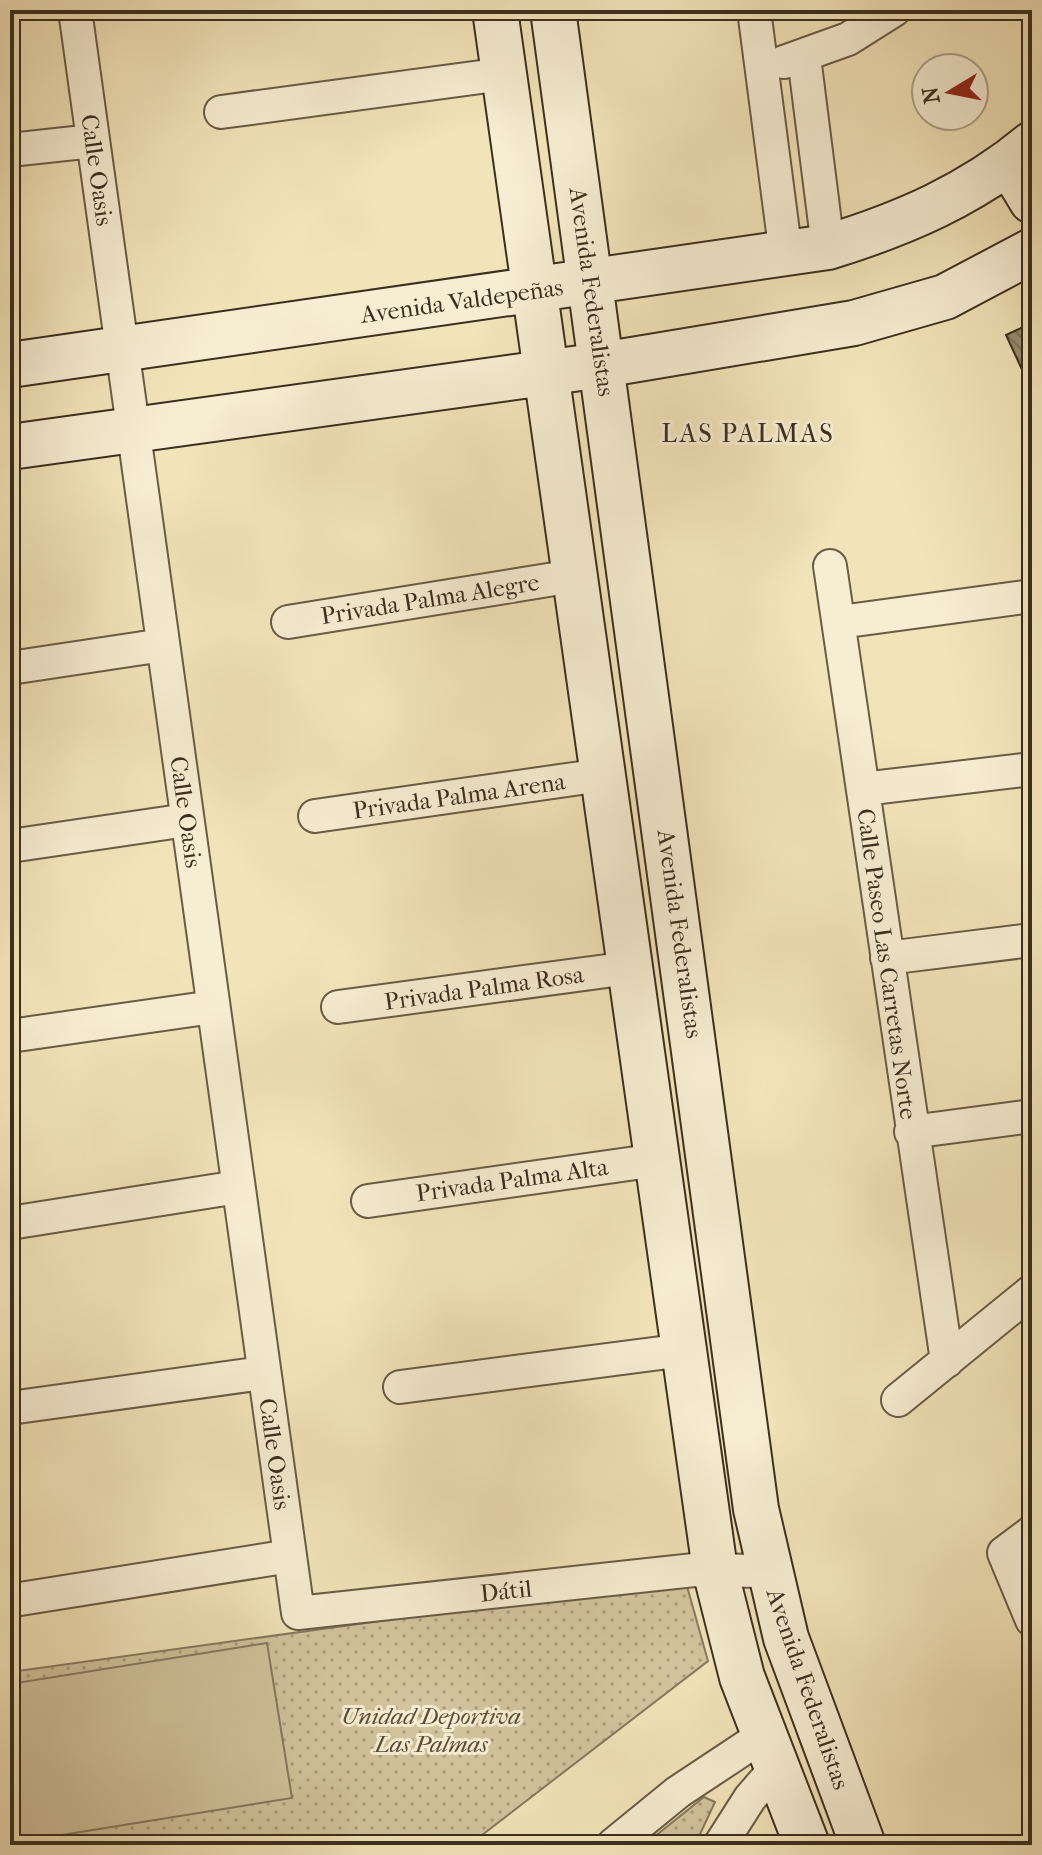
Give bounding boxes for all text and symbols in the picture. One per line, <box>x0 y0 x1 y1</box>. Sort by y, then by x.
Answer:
north arrow <box>910 52 990 132</box>
text: N <box>917 85 946 106</box>
street label: Calle Oasis <box>75 112 119 228</box>
street label: Avenida Federalistas <box>563 185 621 398</box>
street label: Avenida Valdepeñas <box>358 273 565 329</box>
district label: LAS PALMAS <box>661 418 835 449</box>
street label: Privada Palma Alegre <box>319 568 541 630</box>
street label: Calle Oasis <box>164 754 208 870</box>
street label: Privada Palma Arena <box>351 767 568 825</box>
street label: Calle Paseo Las Carretas Norte <box>851 807 923 1122</box>
street label: Avenida Federalistas <box>651 827 709 1040</box>
street label: Privada Palma Rosa <box>383 960 586 1016</box>
street label: Privada Palma Alta <box>414 1153 611 1207</box>
street label: Calle Oasis <box>253 1396 297 1512</box>
street label: Dátil <box>479 1574 534 1608</box>
street label: Avenida Federalistas <box>760 1584 856 1793</box>
park label: Unidad Deportiva Las Palmas <box>341 1702 521 1758</box>

